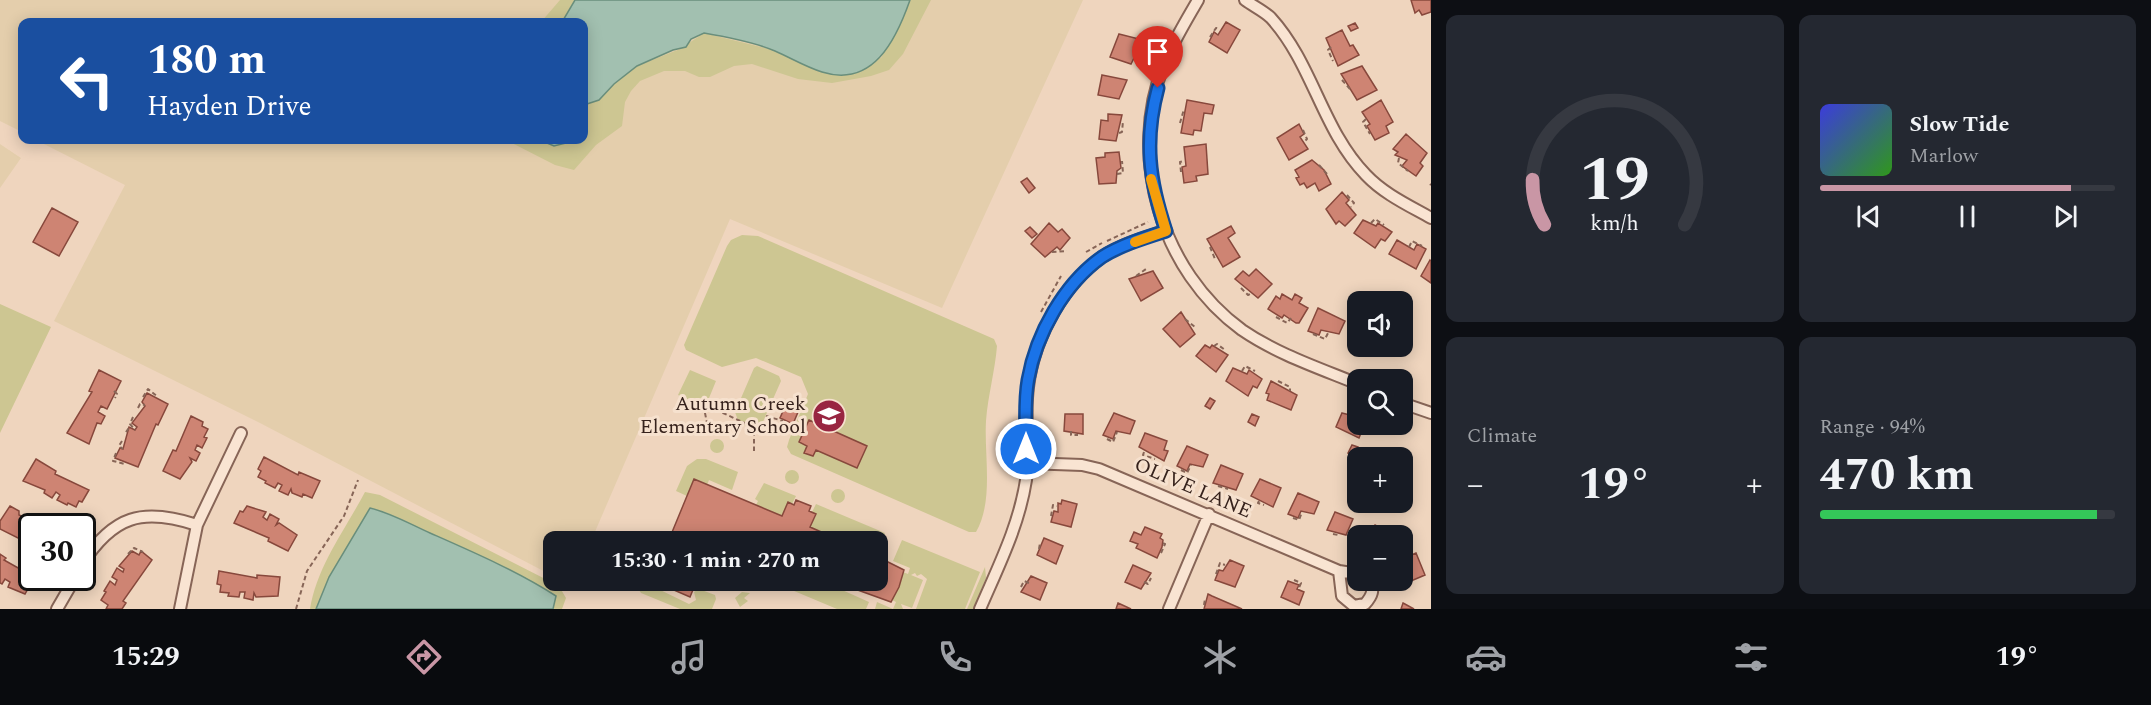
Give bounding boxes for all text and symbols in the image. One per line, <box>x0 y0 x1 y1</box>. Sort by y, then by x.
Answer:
pin <box>1132 26 1183 88</box>
text: 180 m <box>147 29 266 92</box>
icon: arrive <box>1141 35 1174 68</box>
icon: left <box>48 42 126 120</box>
text: Hayden Drive <box>147 86 312 128</box>
text: Slow Tide <box>1910 108 2009 141</box>
text: 19 <box>1580 134 1650 229</box>
text: Marlow <box>1910 141 1978 171</box>
icon: previous <box>1852 200 1885 233</box>
icon: pause <box>1951 200 1984 233</box>
icon: next <box>2049 200 2082 233</box>
text: km/h <box>1591 208 1639 241</box>
map controls <box>1347 291 1413 591</box>
button: sound <box>1347 291 1413 357</box>
button: search <box>1347 369 1413 435</box>
place label: Autumn Creek Elementary School <box>640 389 806 442</box>
school or university icon: Autumn Creek Elementary School <box>811 398 847 434</box>
text: Range · 94% <box>1820 412 1925 442</box>
position arrow <box>994 417 1058 481</box>
text: Climate <box>1467 421 1537 451</box>
text: 470 km <box>1820 441 1974 510</box>
button: + <box>1347 447 1413 513</box>
street label: OLIVE LANE <box>1129 450 1257 526</box>
text: 19° <box>1578 450 1651 519</box>
text: − <box>1467 460 1484 510</box>
text: + <box>1746 460 1763 510</box>
speed limit sign: 30 <box>18 513 96 591</box>
button: − <box>1347 525 1413 591</box>
text: 15:30 · 1 min · 270 m <box>611 544 820 577</box>
text: 15:29 <box>112 636 180 678</box>
icon: directions <box>403 636 445 678</box>
icon: music <box>668 636 710 678</box>
icon: phone <box>934 636 976 678</box>
icon: climate <box>1199 636 1241 678</box>
icon: car <box>1465 636 1507 678</box>
icon: filters <box>1730 636 1772 678</box>
text: 19° <box>1995 636 2039 678</box>

